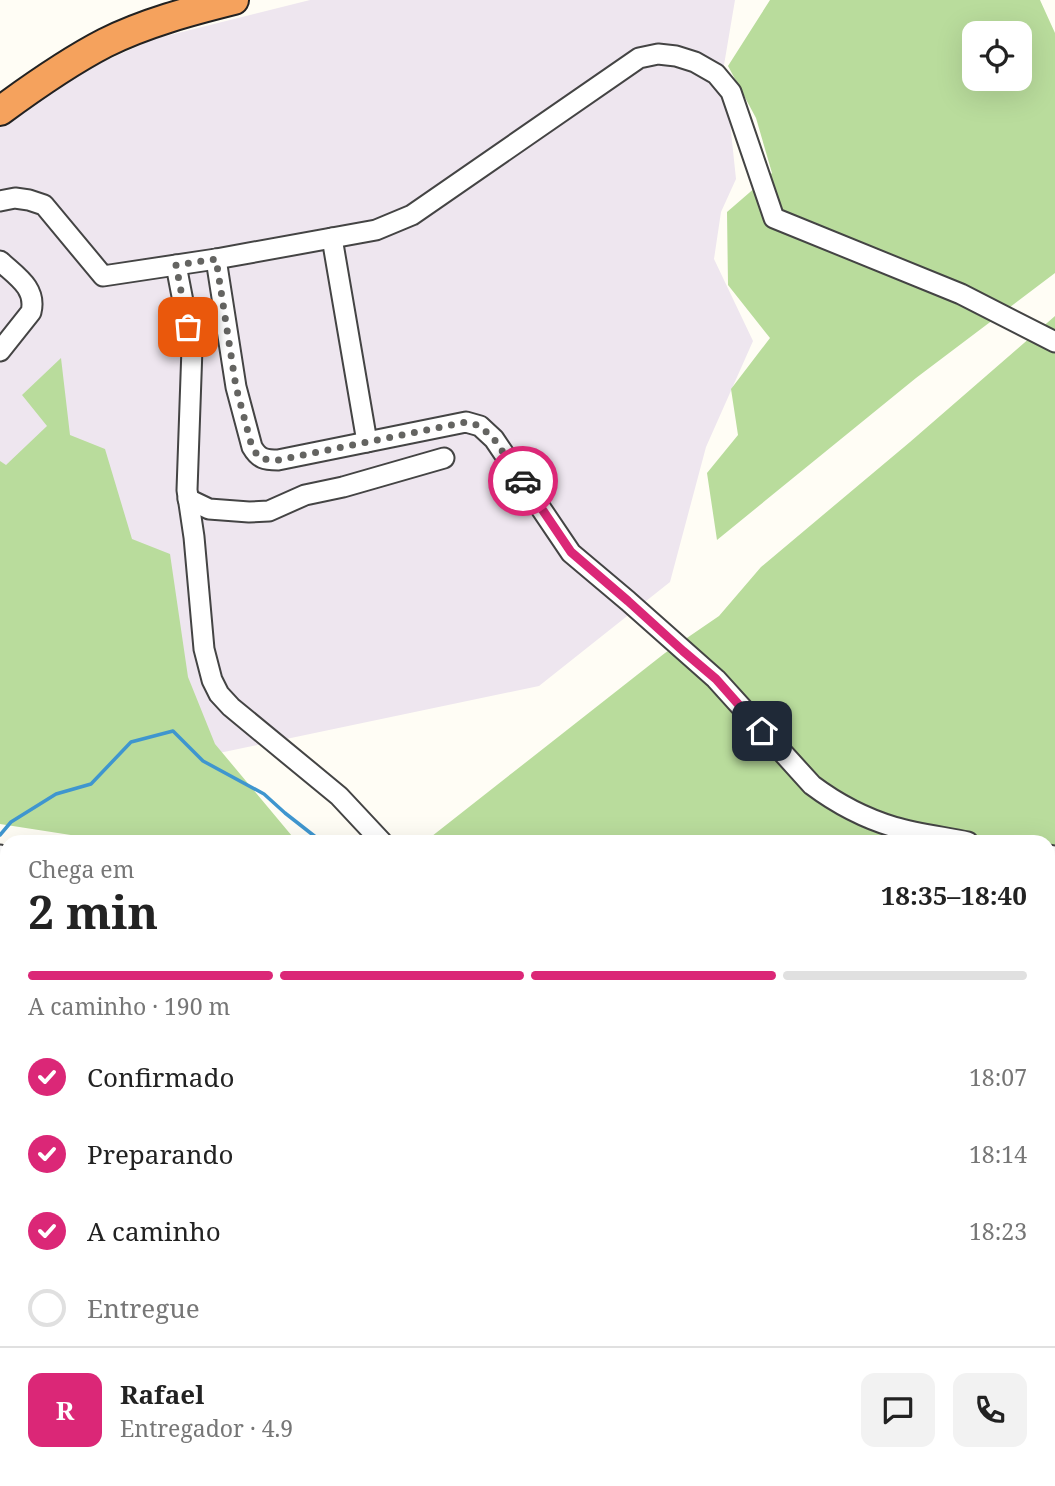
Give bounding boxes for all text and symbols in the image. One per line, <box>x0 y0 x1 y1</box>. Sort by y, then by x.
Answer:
map controls <box>962 21 1032 91</box>
button: locate <box>962 21 1032 91</box>
pin <box>158 297 218 357</box>
icon: bag <box>169 308 207 346</box>
courier <box>488 446 558 516</box>
icon: car <box>504 462 542 500</box>
pin <box>732 701 792 761</box>
icon: home <box>743 712 781 750</box>
text: Chega em <box>28 853 134 885</box>
text: 18:35–18:40 <box>881 877 1027 913</box>
text: 2 min <box>28 880 158 942</box>
text: A caminho · 190 m <box>28 990 230 1022</box>
icon: check <box>28 1058 66 1096</box>
text: Confirmado <box>87 1059 234 1095</box>
text: 18:07 <box>969 1061 1027 1093</box>
icon: check <box>28 1135 66 1173</box>
text: Preparando <box>87 1136 234 1172</box>
text: 18:14 <box>969 1138 1027 1170</box>
icon: check <box>28 1212 66 1250</box>
text: A caminho <box>87 1213 221 1249</box>
text: 18:23 <box>969 1215 1027 1247</box>
text: Entregue <box>87 1290 200 1326</box>
button: chat <box>861 1373 935 1447</box>
button: phone <box>953 1373 1027 1447</box>
text: Rafael <box>120 1376 204 1412</box>
text: R <box>56 1392 74 1428</box>
text: Entregador · 4.9 <box>120 1412 293 1444</box>

